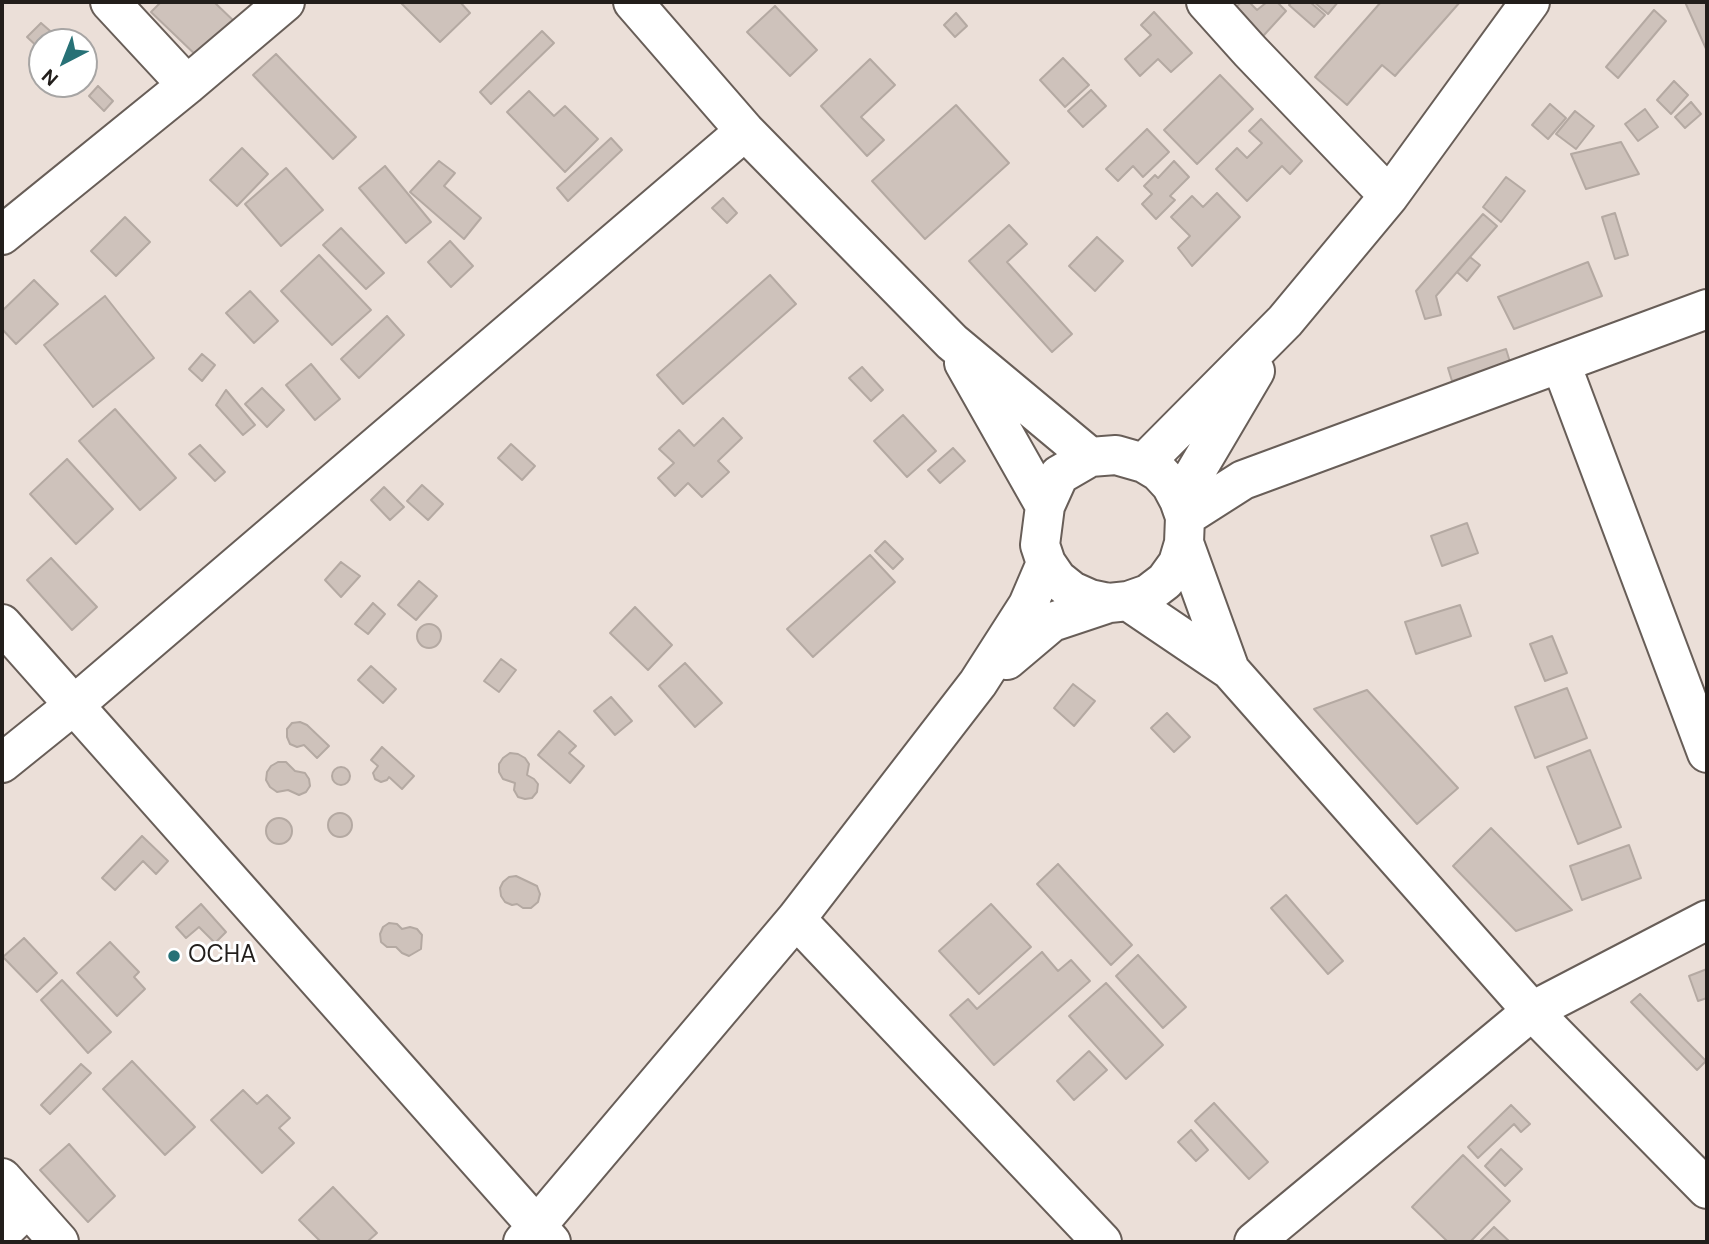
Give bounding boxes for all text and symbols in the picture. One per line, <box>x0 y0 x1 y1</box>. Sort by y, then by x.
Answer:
north arrow <box>28 28 98 98</box>
text: N <box>36 64 63 91</box>
place label: OCHA <box>188 942 256 970</box>
marker: OCHA <box>166 948 182 964</box>

